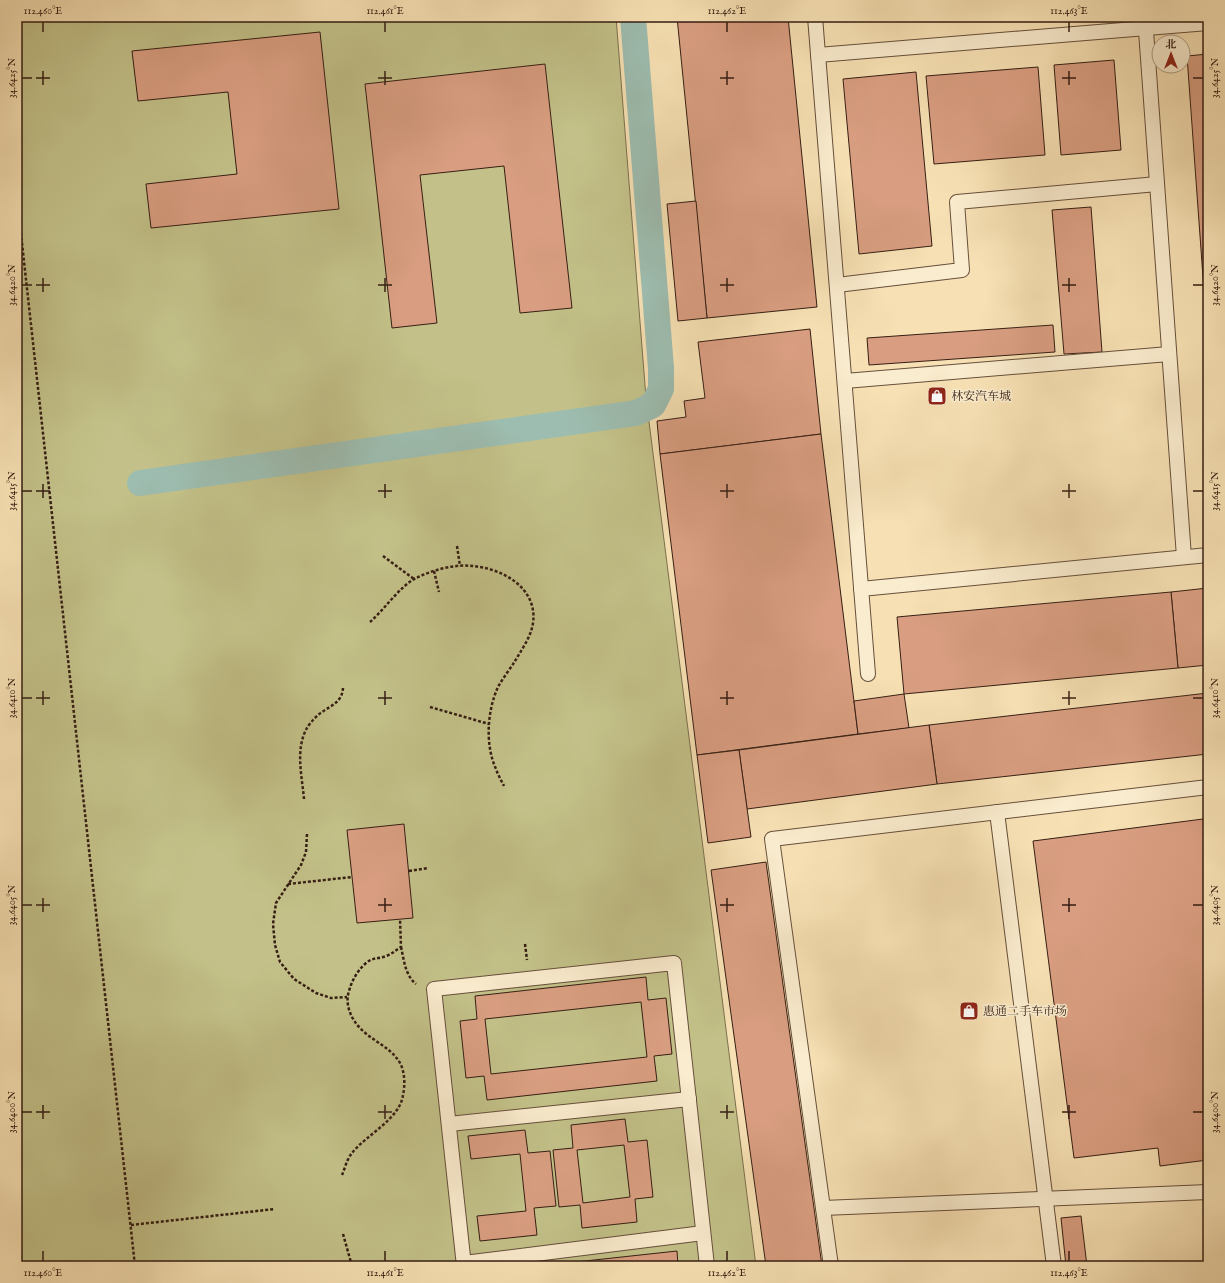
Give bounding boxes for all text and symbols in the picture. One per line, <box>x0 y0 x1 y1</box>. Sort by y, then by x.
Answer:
text: 112.460°E <box>24 5 62 18</box>
text: 112.461°E <box>366 5 404 18</box>
text: 112.462°E <box>708 5 746 18</box>
text: 112.463°E <box>1050 5 1088 18</box>
north arrow <box>1151 34 1191 74</box>
text: 北 <box>1166 38 1177 52</box>
text: 34.6425°N <box>6 58 19 98</box>
text: 34.6425°N <box>1209 58 1222 98</box>
text: 34.6420°N <box>6 264 19 306</box>
text: 34.6420°N <box>1209 264 1222 306</box>
shop icon: 林安汽车城 <box>926 385 948 407</box>
place label: 林安汽车城 <box>951 389 1011 404</box>
text: 34.6415°N <box>6 471 19 511</box>
text: 34.6415°N <box>1209 471 1222 511</box>
text: 34.6410°N <box>6 677 19 718</box>
text: 34.6410°N <box>1209 677 1222 718</box>
text: 34.6405°N <box>6 884 19 925</box>
text: 34.6405°N <box>1209 884 1222 925</box>
shop icon: 惠通二手车市场 <box>958 1000 980 1022</box>
place label: 惠通二手车市场 <box>983 1004 1067 1019</box>
text: 34.6400°N <box>6 1091 19 1133</box>
text: 34.6400°N <box>1209 1091 1222 1133</box>
text: 112.460°E <box>24 1267 62 1280</box>
text: 112.461°E <box>366 1267 404 1280</box>
text: 112.462°E <box>708 1267 746 1280</box>
text: 112.463°E <box>1050 1267 1088 1280</box>

